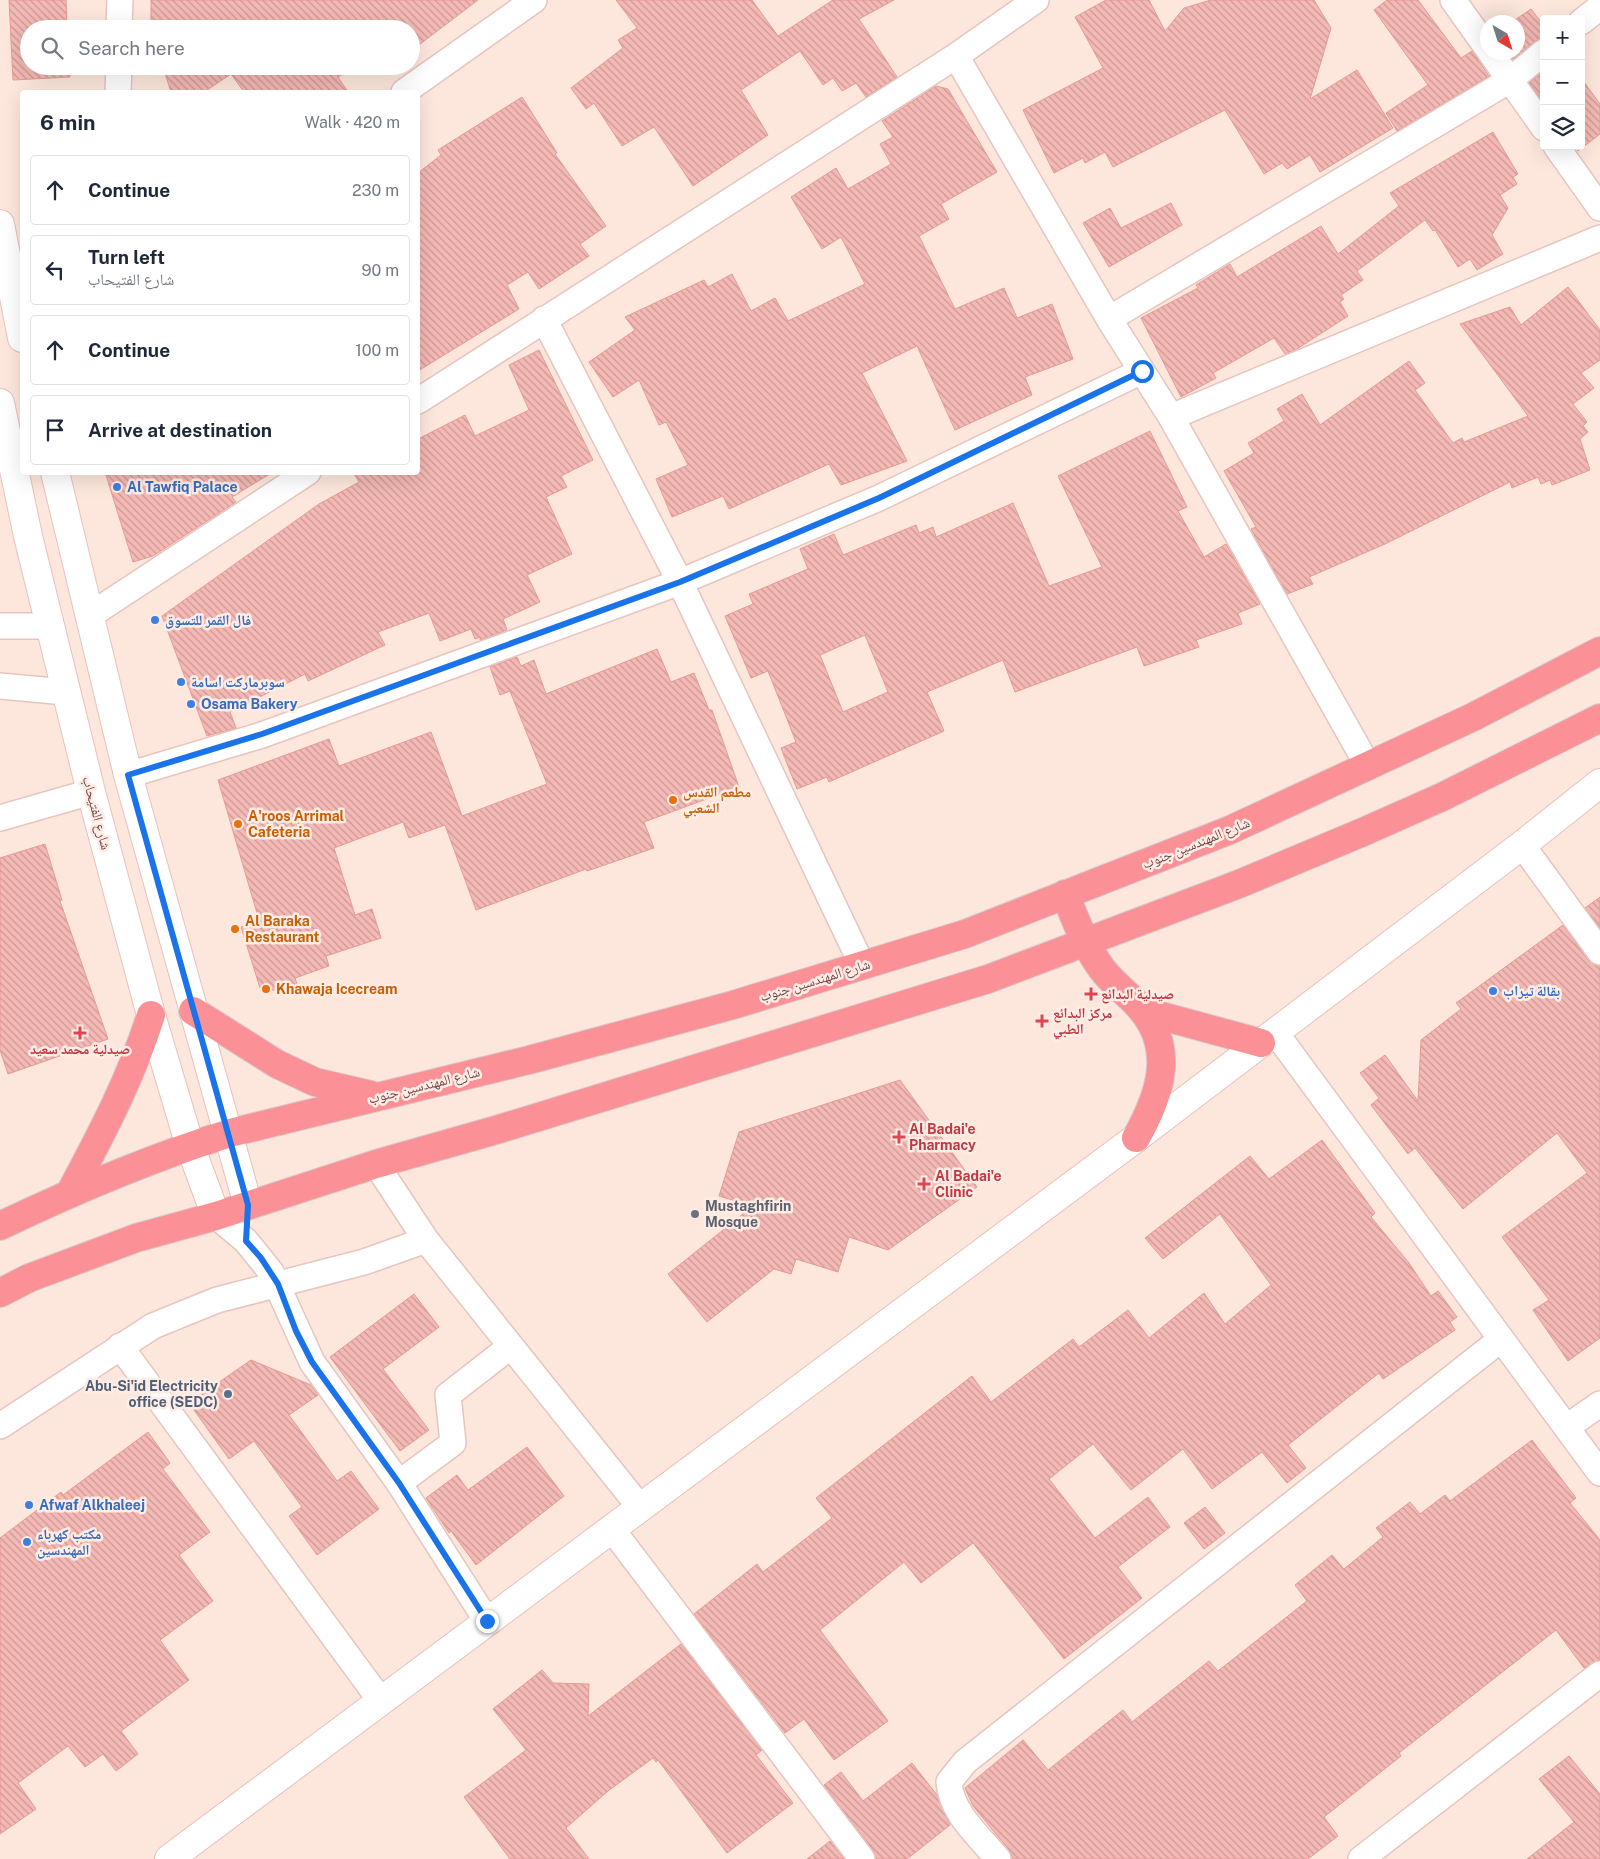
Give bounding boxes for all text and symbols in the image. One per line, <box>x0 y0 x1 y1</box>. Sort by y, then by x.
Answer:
north arrow <box>1480 15 1525 60</box>
map controls <box>1540 15 1585 150</box>
button: + <box>1540 15 1585 60</box>
search box <box>20 20 420 75</box>
icon: search <box>38 34 66 62</box>
text: Search here <box>78 37 185 59</box>
button: − <box>1540 60 1585 105</box>
button: layers <box>1540 105 1585 150</box>
text: 6 min <box>40 110 96 135</box>
text: Walk · 420 m <box>304 113 400 132</box>
icon: ahead <box>41 176 69 204</box>
text: Continue <box>88 179 170 201</box>
text: 230 m <box>352 181 399 200</box>
text: Turn left <box>88 246 165 268</box>
icon: left <box>41 256 69 284</box>
text: 90 m <box>362 261 399 280</box>
text: شارع الفتيحاب <box>88 270 174 289</box>
icon: ahead <box>41 336 69 364</box>
text: Continue <box>88 339 170 361</box>
text: 100 m <box>355 341 399 360</box>
route start <box>1131 360 1154 383</box>
icon: arrive <box>41 416 69 444</box>
text: Arrive at destination <box>88 419 272 441</box>
place label: Al Tawfiq Palace <box>127 479 238 495</box>
marker: Al Tawfiq Palace <box>111 481 123 493</box>
place label: فال القمر للتسوق <box>165 612 251 629</box>
marker: فال القمر للتسوق <box>149 614 161 626</box>
place label: سوبرماركت اسامة <box>191 674 285 691</box>
marker: سوبرماركت اسامة <box>175 676 187 688</box>
place label: Osama Bakery <box>201 696 298 712</box>
marker: Osama Bakery <box>185 698 197 710</box>
street label: شارع الفتيحاب <box>78 774 114 852</box>
place label: مطعم القدس الشعبي <box>683 784 751 819</box>
marker: مطعم القدس الشعبي <box>667 794 679 806</box>
place label: A'roos Arrimal Cafeteria <box>248 808 345 840</box>
street label: شارع المهندسين جنوب <box>1140 814 1253 874</box>
marker: A'roos Arrimal Cafeteria <box>232 818 244 830</box>
place label: Al Baraka Restaurant <box>245 913 320 945</box>
marker: Al Baraka Restaurant <box>229 923 241 935</box>
street label: شارع المهندسين جنوب <box>758 956 873 1006</box>
place label: Khawaja Icecream <box>276 981 397 997</box>
marker: Khawaja Icecream <box>260 983 272 995</box>
place label: بقالة تيراب <box>1503 983 1560 1000</box>
marker: بقالة تيراب <box>1487 985 1499 997</box>
place label: صيدلية البدائع <box>1101 986 1174 1004</box>
marker: صيدلية البدائع <box>1085 988 1097 1000</box>
place label: مركز البدائع الطبي <box>1053 1005 1112 1040</box>
marker: مركز البدائع الطبي <box>1035 1014 1049 1028</box>
marker: صيدلية محمد سعيد <box>74 1027 86 1039</box>
place label: صيدلية محمد سعيد <box>30 1041 130 1057</box>
street label: شارع المهندسين جنوب <box>367 1063 482 1109</box>
place label: Al Badai'e Pharmacy <box>909 1121 976 1153</box>
marker: Al Badai'e Pharmacy <box>893 1131 905 1143</box>
place label: Al Badai'e Clinic <box>935 1168 1002 1200</box>
marker: Al Badai'e Clinic <box>917 1177 931 1191</box>
place label: Mustaghfirin Mosque <box>705 1198 791 1230</box>
marker: Mustaghfirin Mosque <box>689 1208 701 1220</box>
place label: Abu-Si'id Electricity office (SEDC) <box>85 1378 218 1410</box>
marker: Abu-Si'id Electricity office (SEDC) <box>222 1388 234 1400</box>
place label: Afwaf Alkhaleej <box>39 1497 145 1513</box>
marker: Afwaf Alkhaleej <box>23 1499 35 1511</box>
place label: مكتب كهرباء المهندسين <box>37 1526 101 1559</box>
marker: مكتب كهرباء المهندسين <box>21 1536 33 1548</box>
route end <box>476 1610 499 1633</box>

